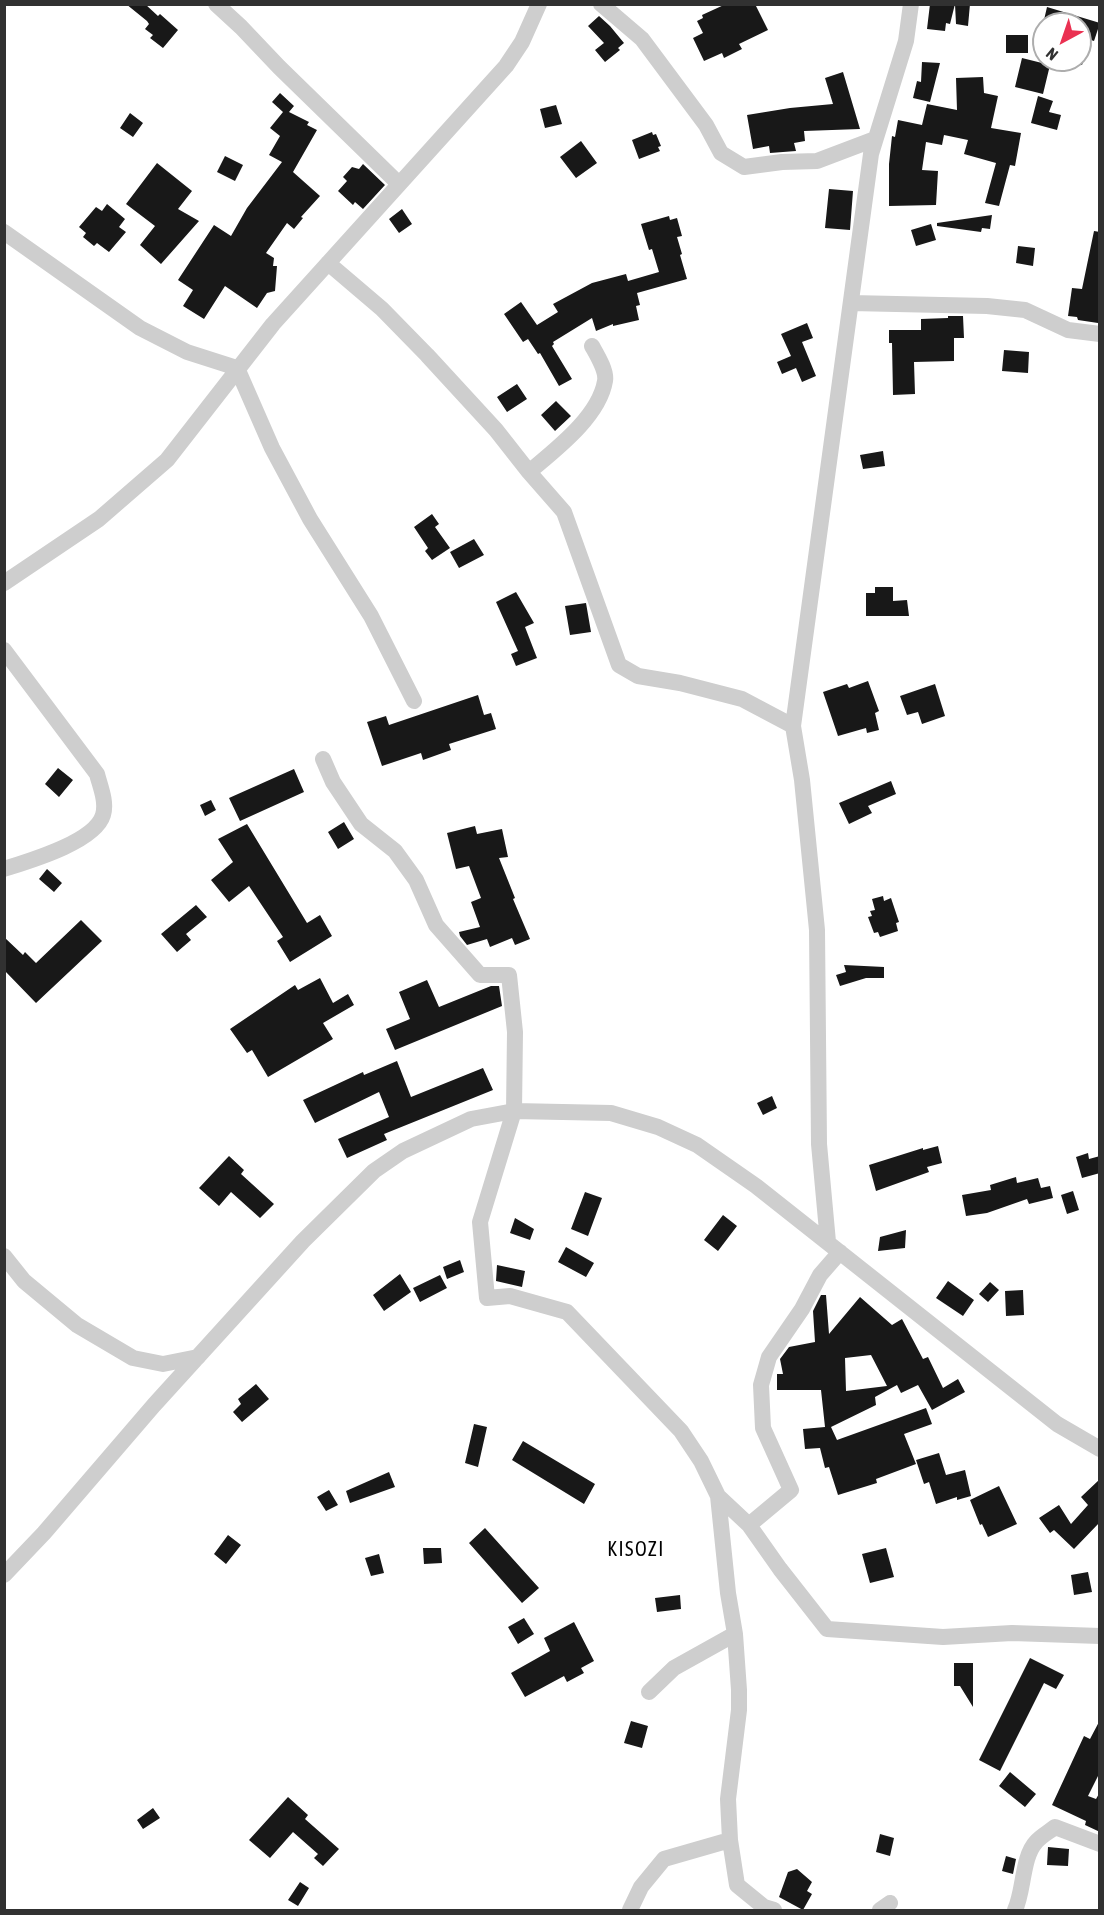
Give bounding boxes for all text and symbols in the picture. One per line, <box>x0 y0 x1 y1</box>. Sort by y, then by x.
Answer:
north arrow <box>1032 12 1092 72</box>
text: N <box>1042 44 1061 64</box>
district label: KISOZI <box>607 1538 665 1562</box>

